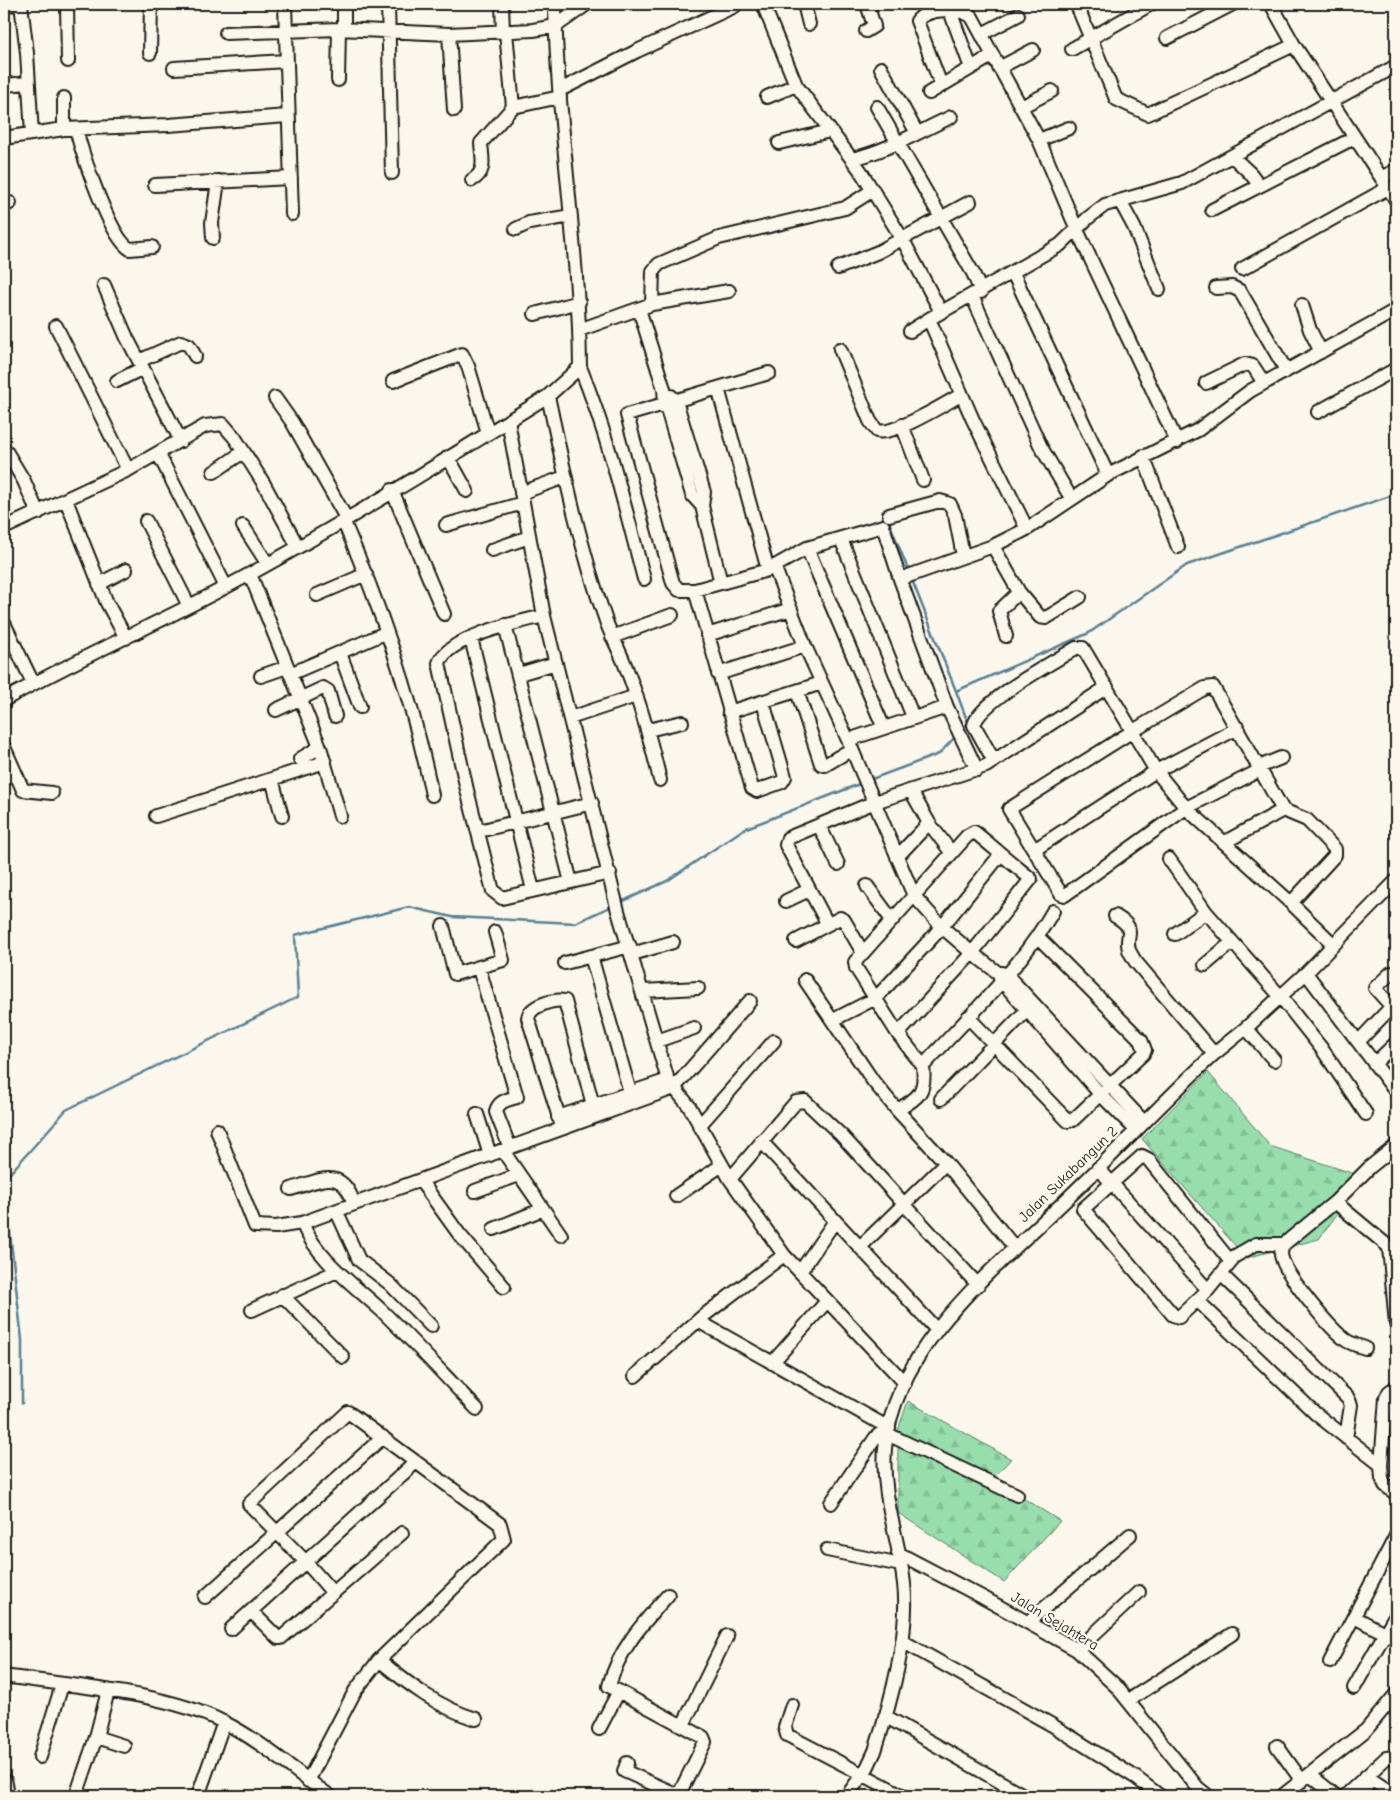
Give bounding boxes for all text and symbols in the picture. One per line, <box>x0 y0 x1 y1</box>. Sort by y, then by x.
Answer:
street label: Jalan Sukabangun 2 <box>1015 1122 1121 1226</box>
street label: Jalan Sejahtera <box>1008 1588 1102 1654</box>

